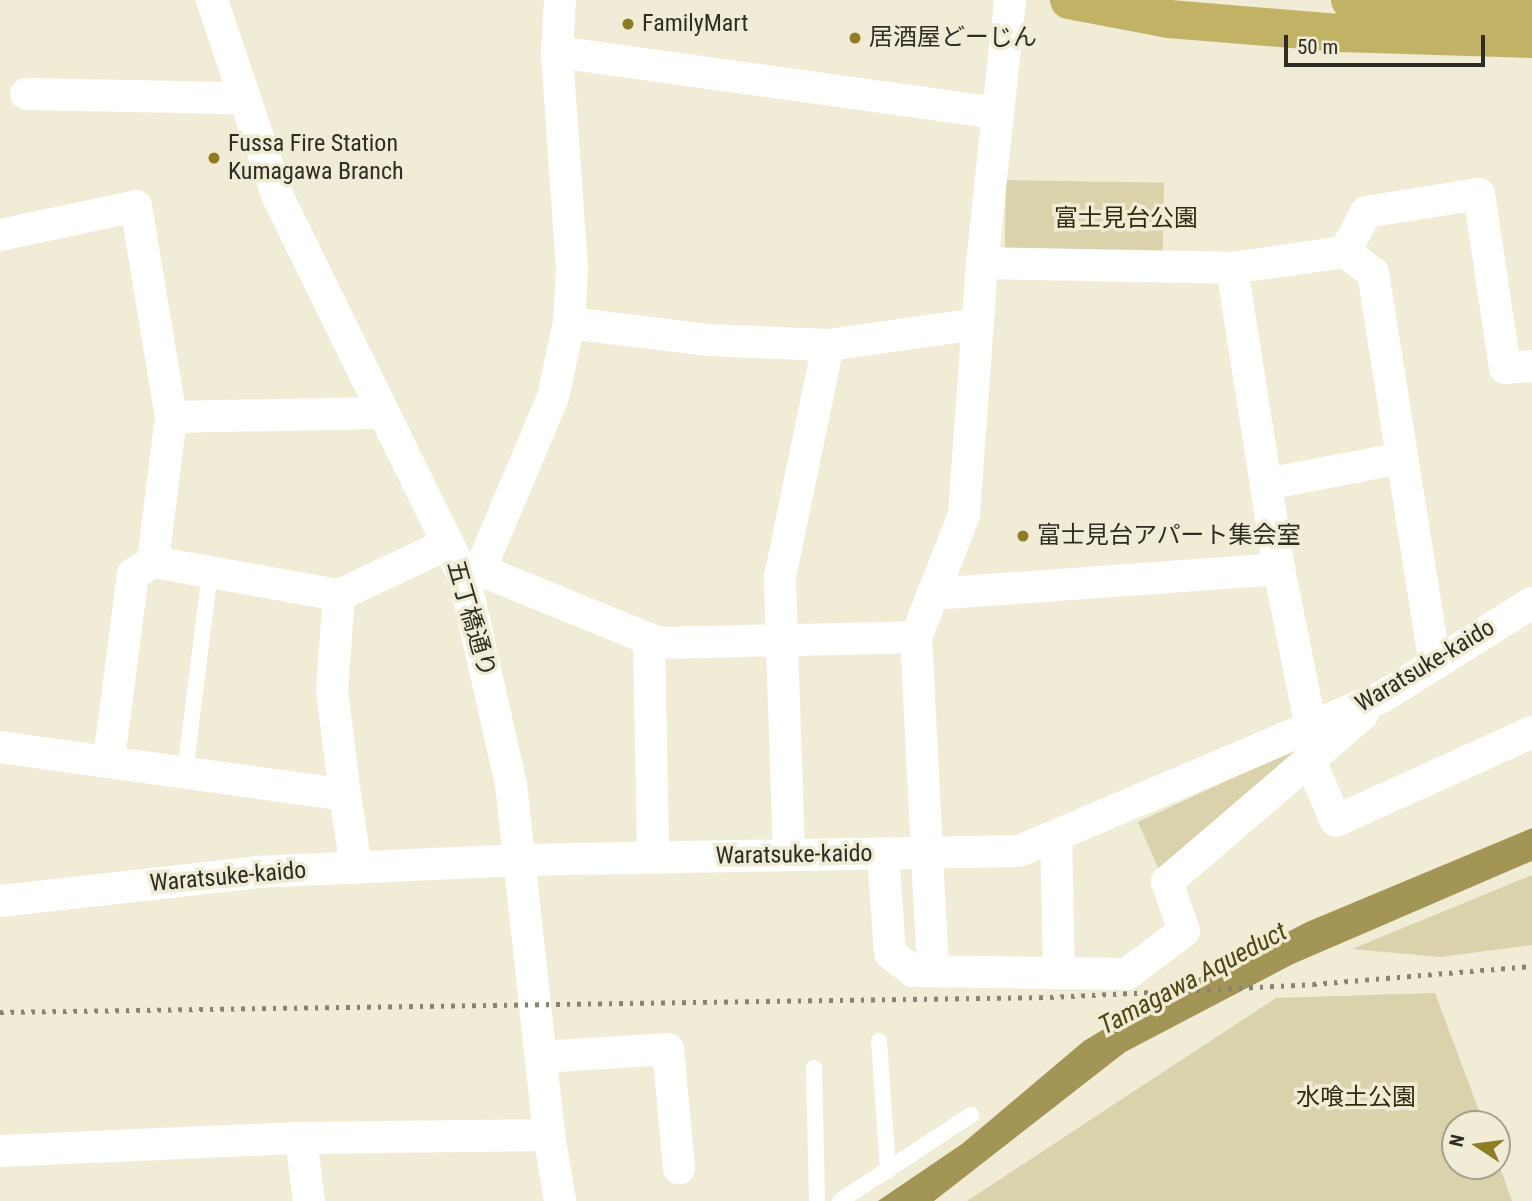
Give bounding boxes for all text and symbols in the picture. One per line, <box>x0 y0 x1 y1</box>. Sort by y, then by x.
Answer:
place label: FamilyMart <box>642 10 748 38</box>
marker: FamilyMart <box>620 16 636 32</box>
scale bar <box>1287 21 1488 65</box>
place label: 居酒屋どーじん <box>869 24 1037 52</box>
marker: 居酒屋どーじん <box>847 30 863 46</box>
text: 50 m <box>1297 35 1338 59</box>
place label: Fussa Fire Station Kumagawa Branch <box>228 130 404 186</box>
marker: Fussa Fire Station Kumagawa Branch <box>206 150 222 166</box>
park label: 富士見台公園 <box>1054 205 1198 233</box>
place label: 富士見台アパート集会室 <box>1037 522 1301 550</box>
marker: 富士見台アパート集会室 <box>1015 528 1031 544</box>
street label: 五丁橋通り <box>441 557 501 681</box>
street label: Waratsuke-kaido <box>1350 613 1500 719</box>
street label: Waratsuke-kaido <box>715 839 873 871</box>
street label: Waratsuke-kaido <box>149 856 307 898</box>
water label: Tamagawa Aqueduct <box>1094 916 1292 1042</box>
park label: 水喰土公園 <box>1296 1084 1416 1112</box>
north arrow <box>1441 1110 1511 1180</box>
text: N <box>1444 1132 1470 1149</box>

